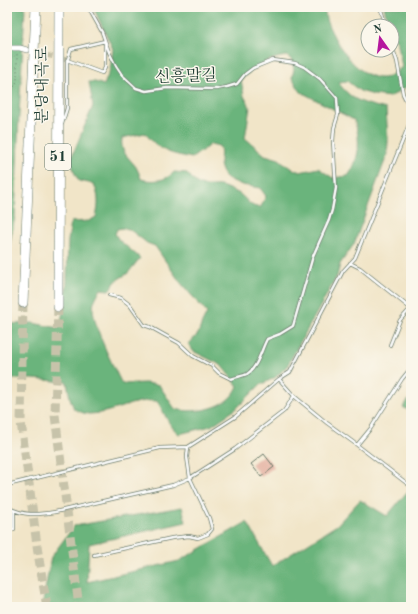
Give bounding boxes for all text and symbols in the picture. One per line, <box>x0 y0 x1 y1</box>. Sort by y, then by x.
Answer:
north arrow <box>360 18 400 58</box>
text: N <box>373 23 384 36</box>
street label: 분당내곡로 <box>33 46 51 124</box>
street label: 신흥말길 <box>155 66 217 86</box>
road number: 51 <box>45 144 71 170</box>

